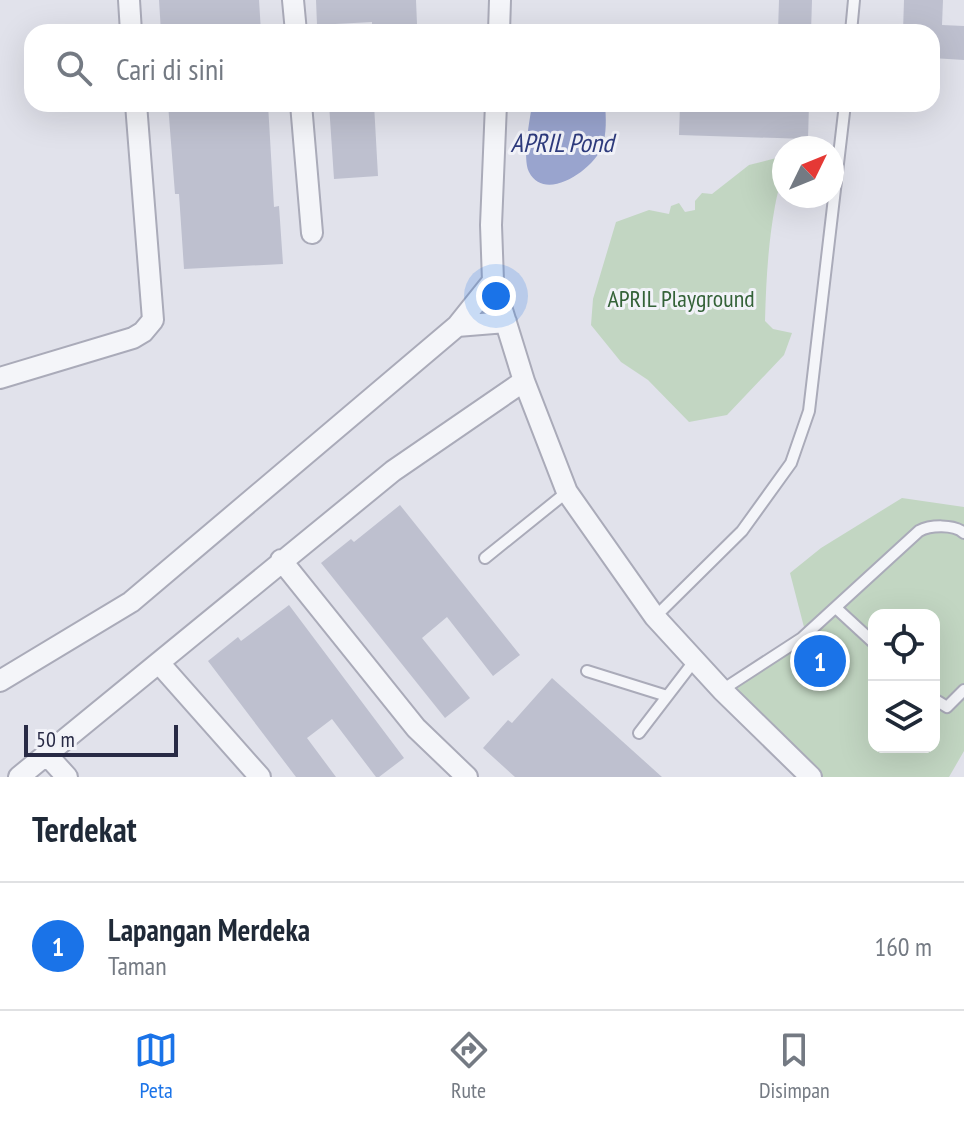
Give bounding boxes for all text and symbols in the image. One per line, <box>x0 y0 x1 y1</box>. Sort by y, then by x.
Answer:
search box <box>24 24 940 112</box>
icon: search <box>52 46 96 90</box>
text: Cari di sini <box>116 49 225 88</box>
water label: APRIL Pond <box>511 126 617 159</box>
north arrow <box>772 136 844 208</box>
your location <box>476 276 516 316</box>
park label: APRIL Playground <box>607 283 755 314</box>
map controls <box>868 609 940 753</box>
button: locate <box>868 609 940 681</box>
pin: 1 <box>794 631 846 691</box>
button: layers <box>868 681 940 753</box>
scale bar <box>24 721 178 757</box>
text: 50 m <box>36 725 75 753</box>
text: Terdekat <box>32 807 137 851</box>
text: Lapangan Merdeka <box>108 910 310 949</box>
text: 1 <box>52 930 64 963</box>
text: 160 m <box>874 930 932 963</box>
text: Taman <box>108 949 167 982</box>
tab: Peta <box>134 1028 178 1104</box>
tab: Rute <box>447 1028 491 1104</box>
tab: Disimpan <box>759 1028 830 1104</box>

